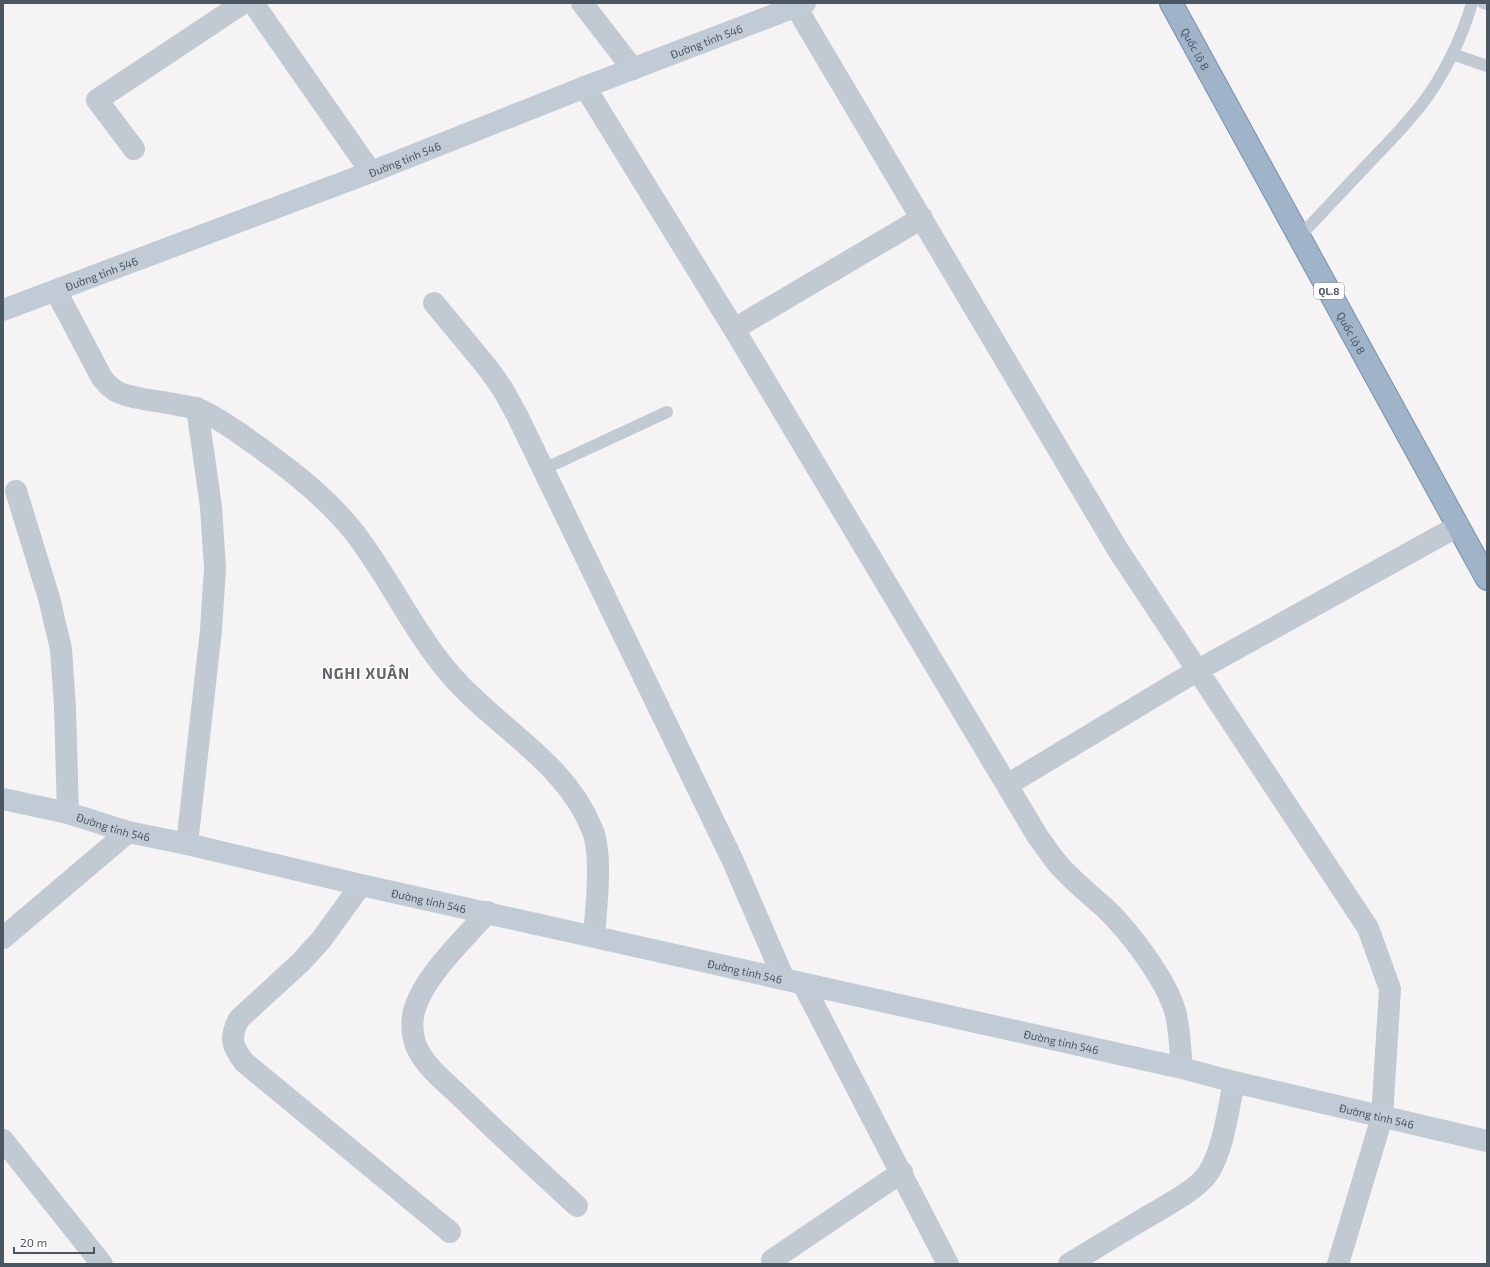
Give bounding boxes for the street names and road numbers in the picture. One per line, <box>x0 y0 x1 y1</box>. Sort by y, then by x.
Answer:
street label: Đường tỉnh 546 <box>668 21 744 60</box>
street label: Quốc lộ 8 <box>1178 25 1213 72</box>
street label: Đường tỉnh 546 <box>367 139 442 179</box>
street label: Đường tỉnh 546 <box>63 254 139 293</box>
road number: QL.8 <box>1314 283 1344 299</box>
street label: Quốc lộ 8 <box>1334 309 1369 356</box>
street label: Đường tỉnh 546 <box>75 810 152 843</box>
street label: Đường tỉnh 546 <box>390 885 468 915</box>
street label: Đường tỉnh 546 <box>707 956 784 985</box>
street label: Đường tỉnh 546 <box>1023 1026 1100 1056</box>
street label: Đường tỉnh 546 <box>1338 1100 1415 1130</box>

